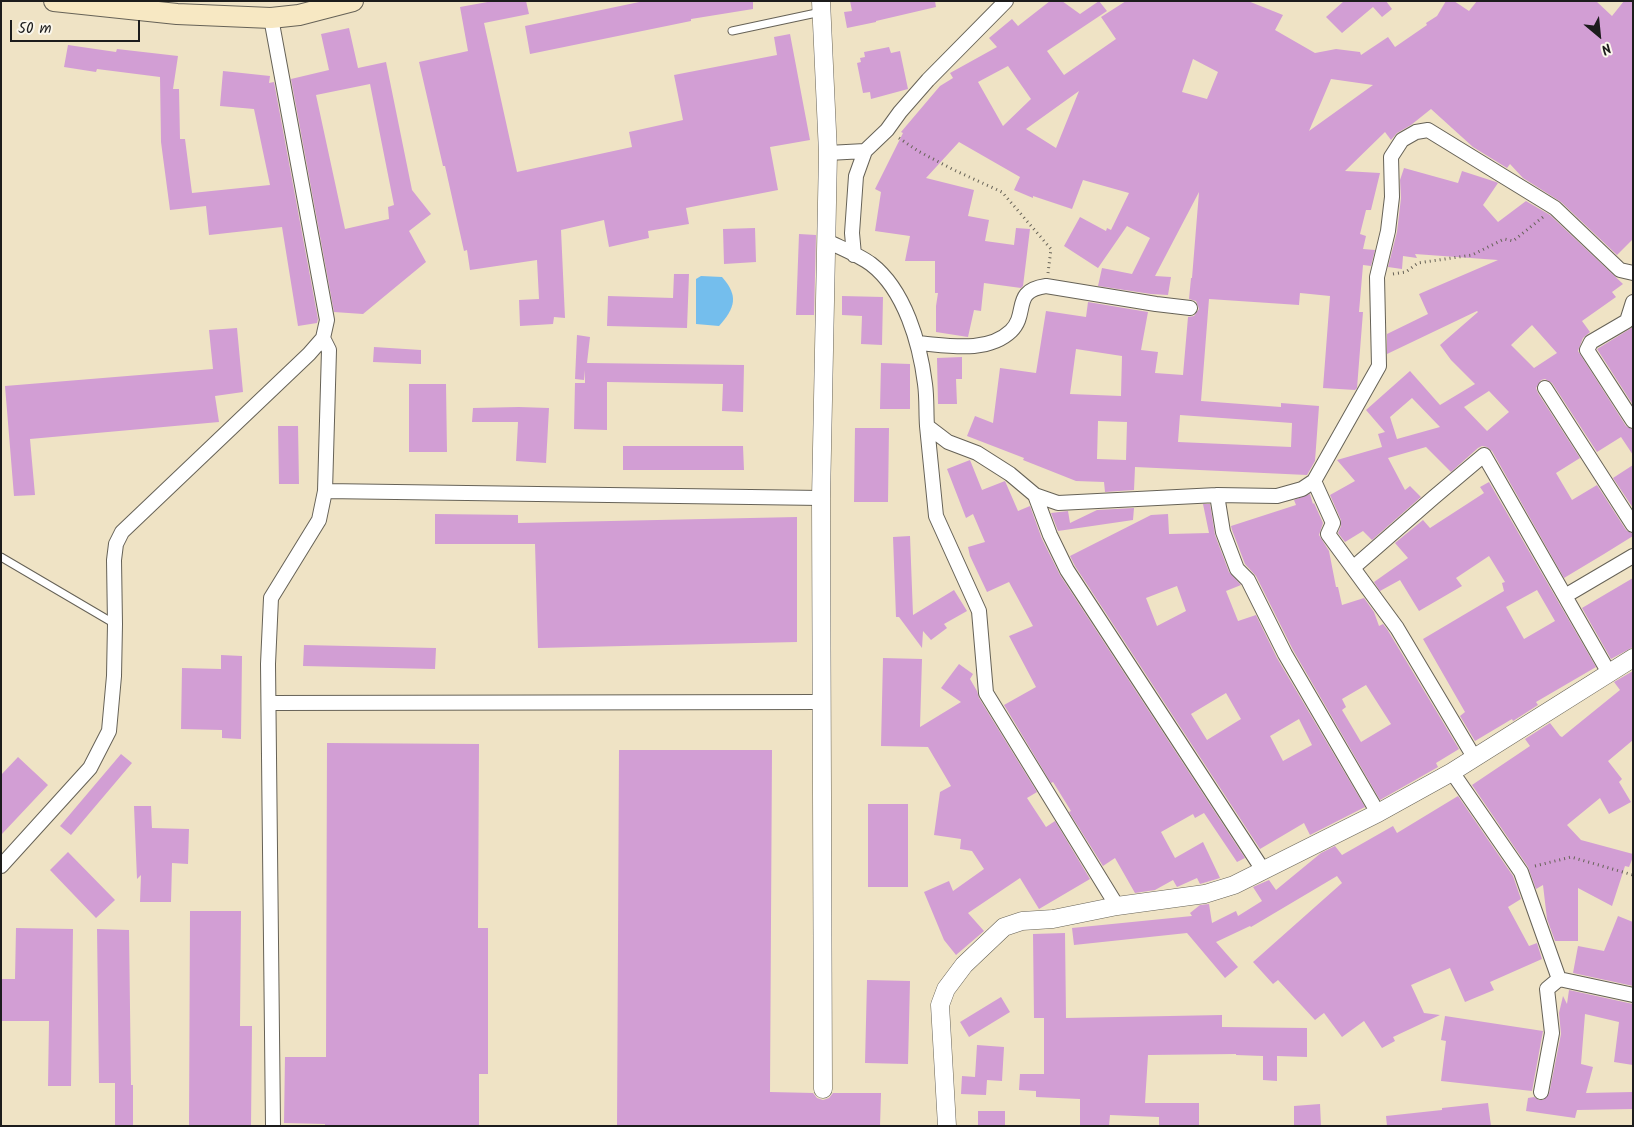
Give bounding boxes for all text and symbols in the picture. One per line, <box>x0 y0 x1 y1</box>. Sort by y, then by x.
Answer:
scale bar <box>12 10 142 42</box>
north arrow <box>1574 10 1624 60</box>
text: 50 m <box>18 17 52 41</box>
text: N <box>1597 36 1615 60</box>

